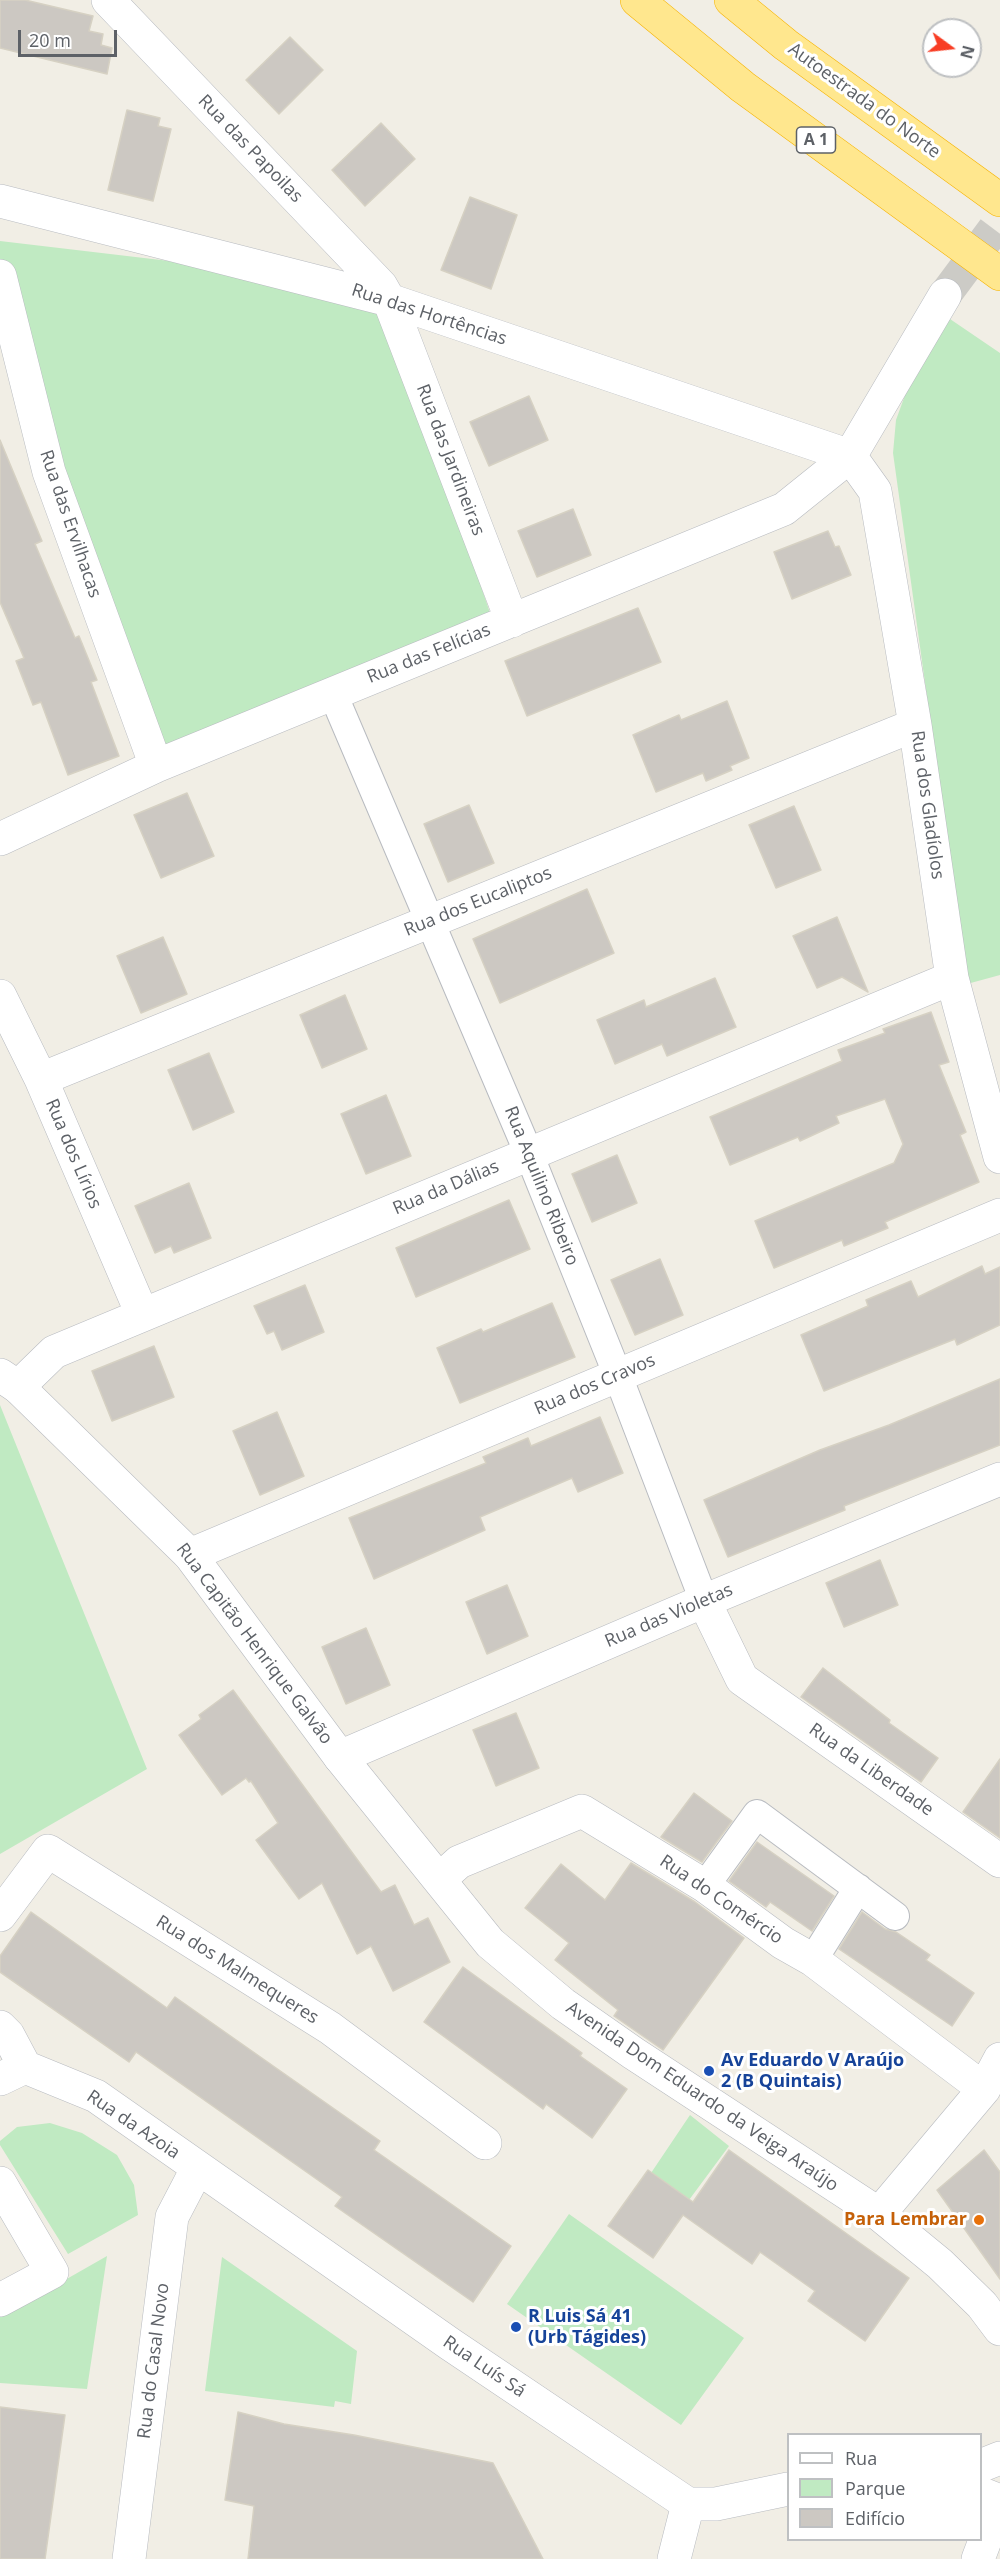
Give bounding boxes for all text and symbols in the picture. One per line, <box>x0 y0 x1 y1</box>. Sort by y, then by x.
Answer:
scale bar <box>21 18 120 56</box>
north arrow <box>922 18 982 78</box>
text: 20 m <box>29 28 71 52</box>
street label: Autoestrada do Norte <box>784 39 944 163</box>
text: N <box>955 43 980 61</box>
street label: Rua das Papoilas <box>193 91 307 207</box>
road number: A 1 <box>796 127 836 153</box>
street label: Rua das Hortências <box>349 280 509 350</box>
street label: Rua das Jardineiras <box>411 381 489 539</box>
street label: Rua das Ervilhacas <box>35 447 105 601</box>
street label: Rua das Felícias <box>364 619 494 689</box>
street label: Rua dos Gladíolos <box>906 729 948 881</box>
street label: Rua dos Eucaliptos <box>401 862 555 942</box>
street label: Rua dos Lírios <box>40 1096 106 1212</box>
street label: Rua Aquilino Ribeiro <box>499 1103 583 1269</box>
street label: Rua da Dálias <box>390 1156 502 1220</box>
street label: Rua dos Cravos <box>531 1350 659 1420</box>
street label: Rua Capitão Henrique Galvão <box>171 1539 337 1749</box>
street label: Rua das Violetas <box>602 1579 736 1653</box>
street label: Rua da Liberdade <box>805 1719 937 1821</box>
street label: Rua do Comércio <box>655 1851 787 1949</box>
street label: Rua dos Malmequeres <box>152 1911 322 2029</box>
street label: Avenida Dom Eduardo da Veiga Araújo <box>562 1998 842 2196</box>
place label: Av Eduardo V Araújo 2 (B Quintais) <box>721 2050 904 2092</box>
marker: Av Eduardo V Araújo 2 (B Quintais) <box>702 2064 716 2078</box>
street label: Rua da Azoia <box>82 2086 184 2164</box>
place label: Para Lembrar <box>844 2209 967 2231</box>
marker: Para Lembrar <box>972 2213 986 2227</box>
street label: Rua do Casal Novo <box>134 2282 174 2440</box>
place label: R Luis Sá 41 (Urb Tágides) <box>528 2306 646 2348</box>
marker: R Luis Sá 41 (Urb Tágides) <box>509 2320 523 2334</box>
street label: Rua Luís Sá <box>439 2332 529 2402</box>
legend <box>787 2433 982 2541</box>
text: Rua <box>845 2446 877 2470</box>
text: Parque <box>845 2476 905 2500</box>
text: Edifício <box>845 2506 905 2530</box>

